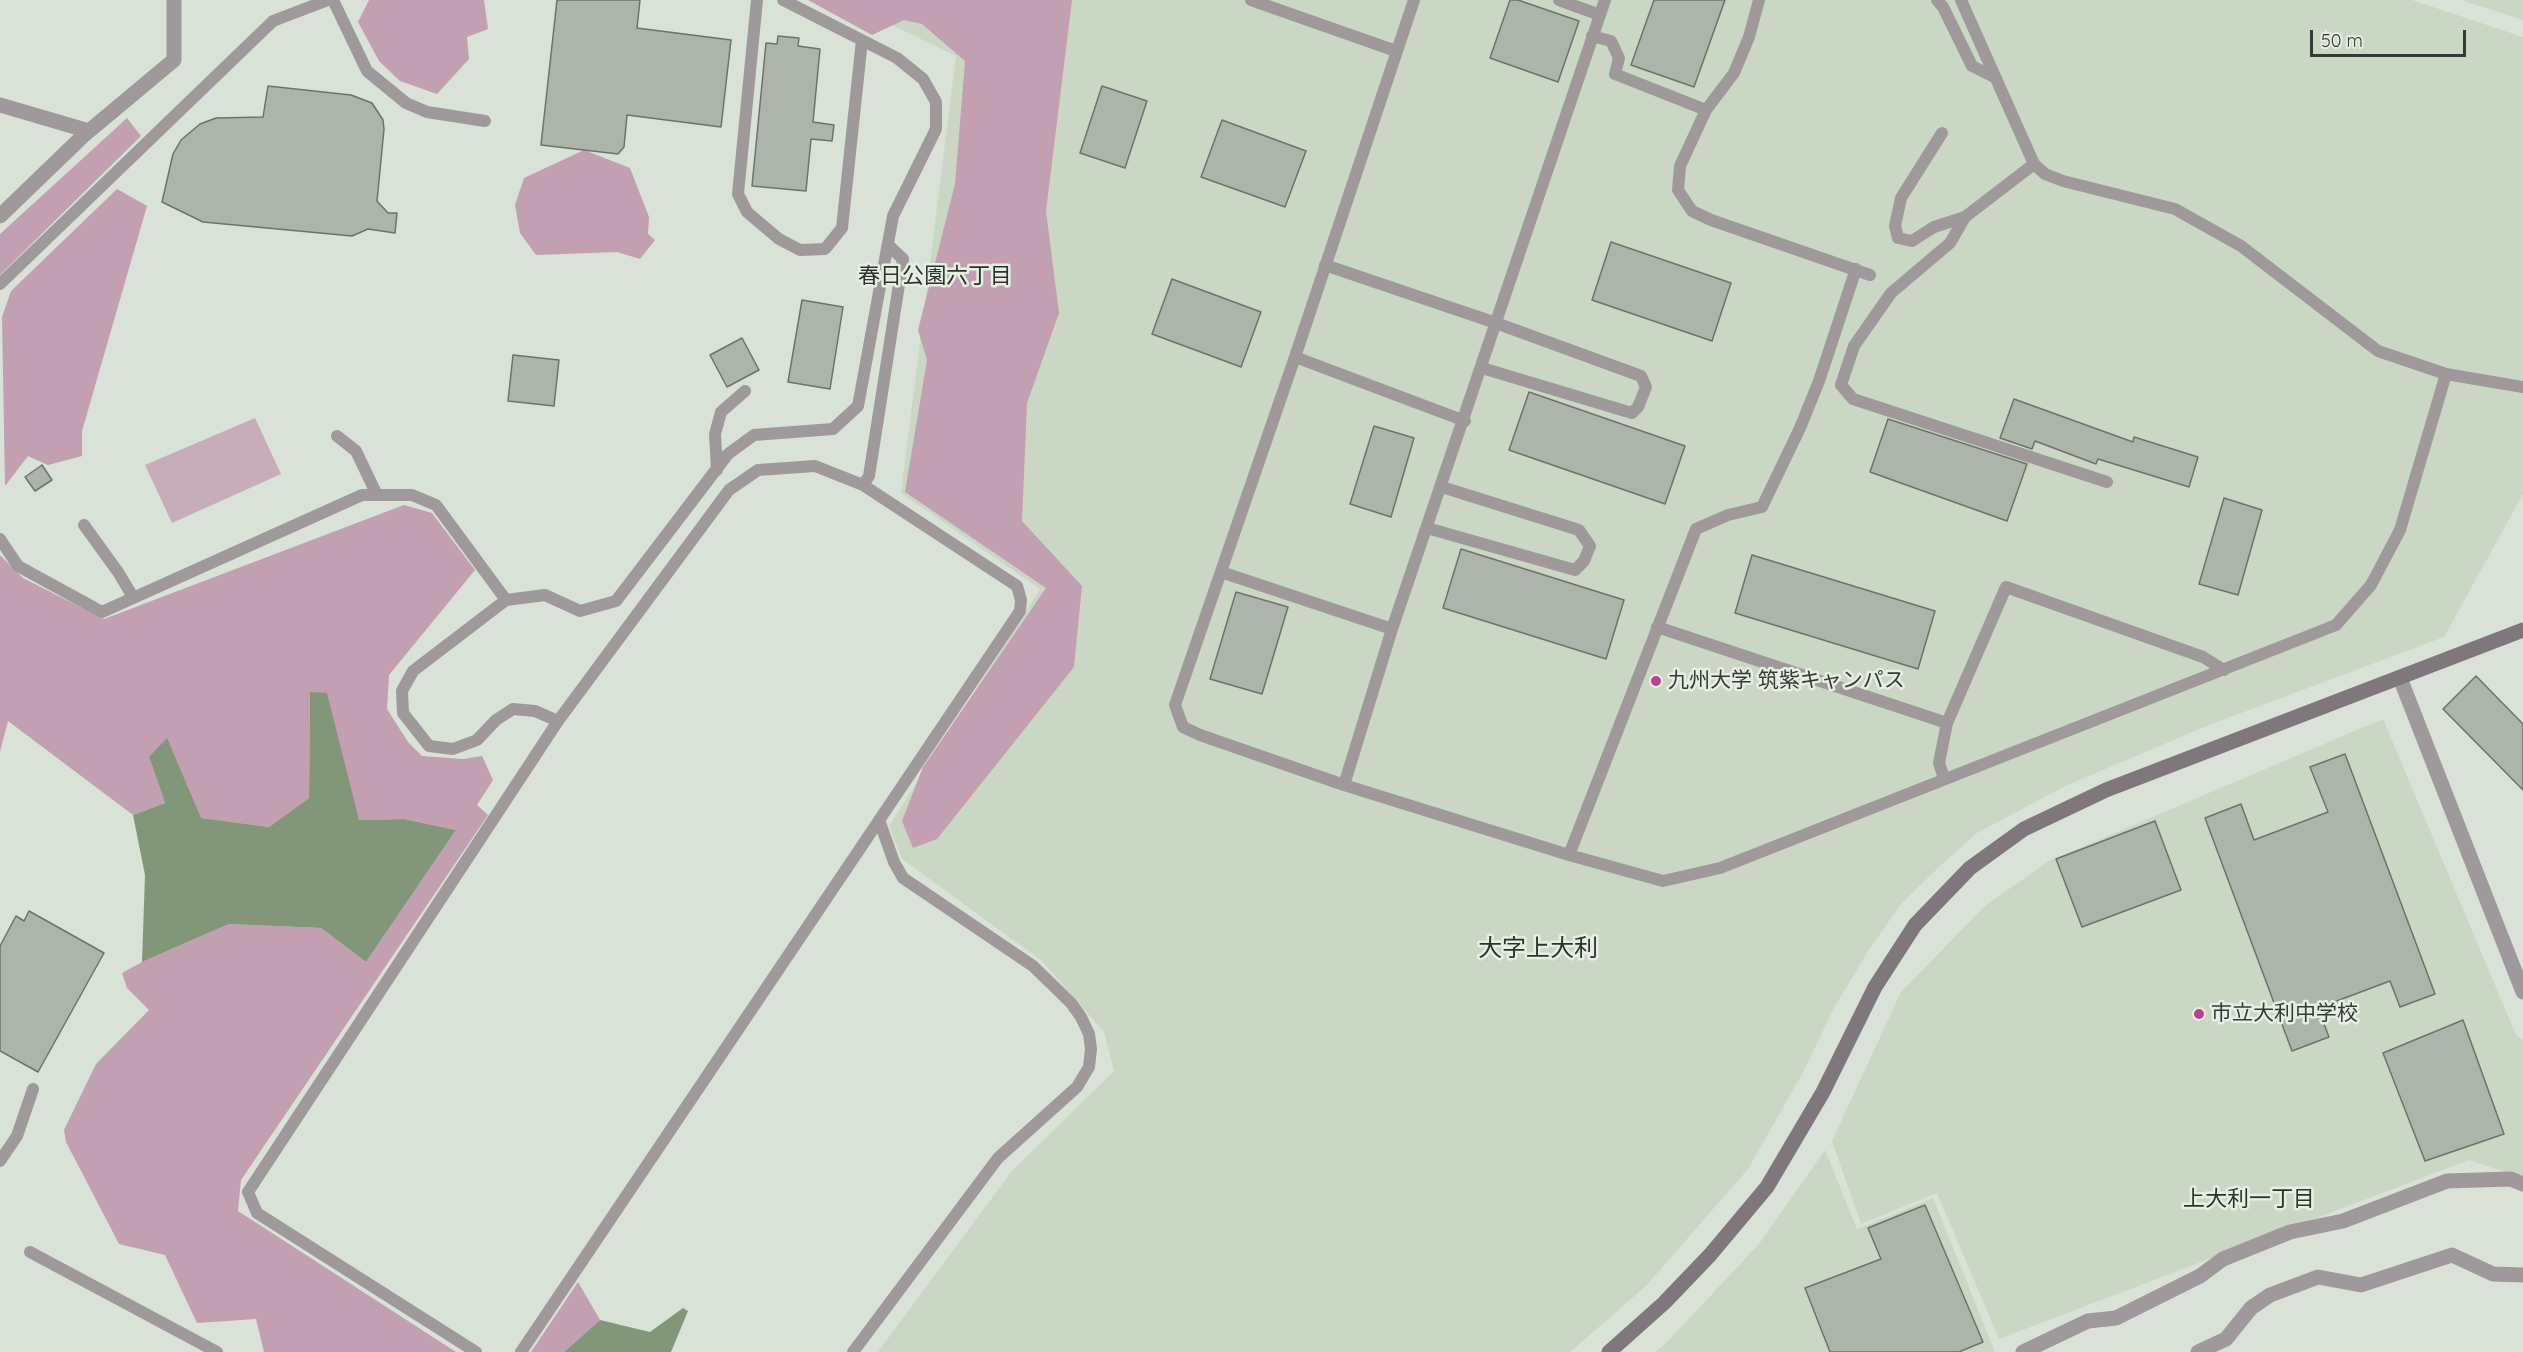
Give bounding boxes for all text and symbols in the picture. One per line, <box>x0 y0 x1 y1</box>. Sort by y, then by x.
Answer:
scale bar <box>2313 18 2469 56</box>
text: 50 m <box>2321 29 2363 52</box>
district label: 春日公園六丁目 <box>858 263 1012 289</box>
place label: 九州大学 筑紫キャンパス <box>1668 668 1905 694</box>
marker: 九州大学 筑紫キャンパス <box>1649 674 1663 688</box>
district label: 大字上大利 <box>1478 935 1598 963</box>
place label: 市立大利中学校 <box>2211 1001 2358 1027</box>
marker: 市立大利中学校 <box>2192 1007 2206 1021</box>
district label: 上大利一丁目 <box>2183 1186 2315 1212</box>

